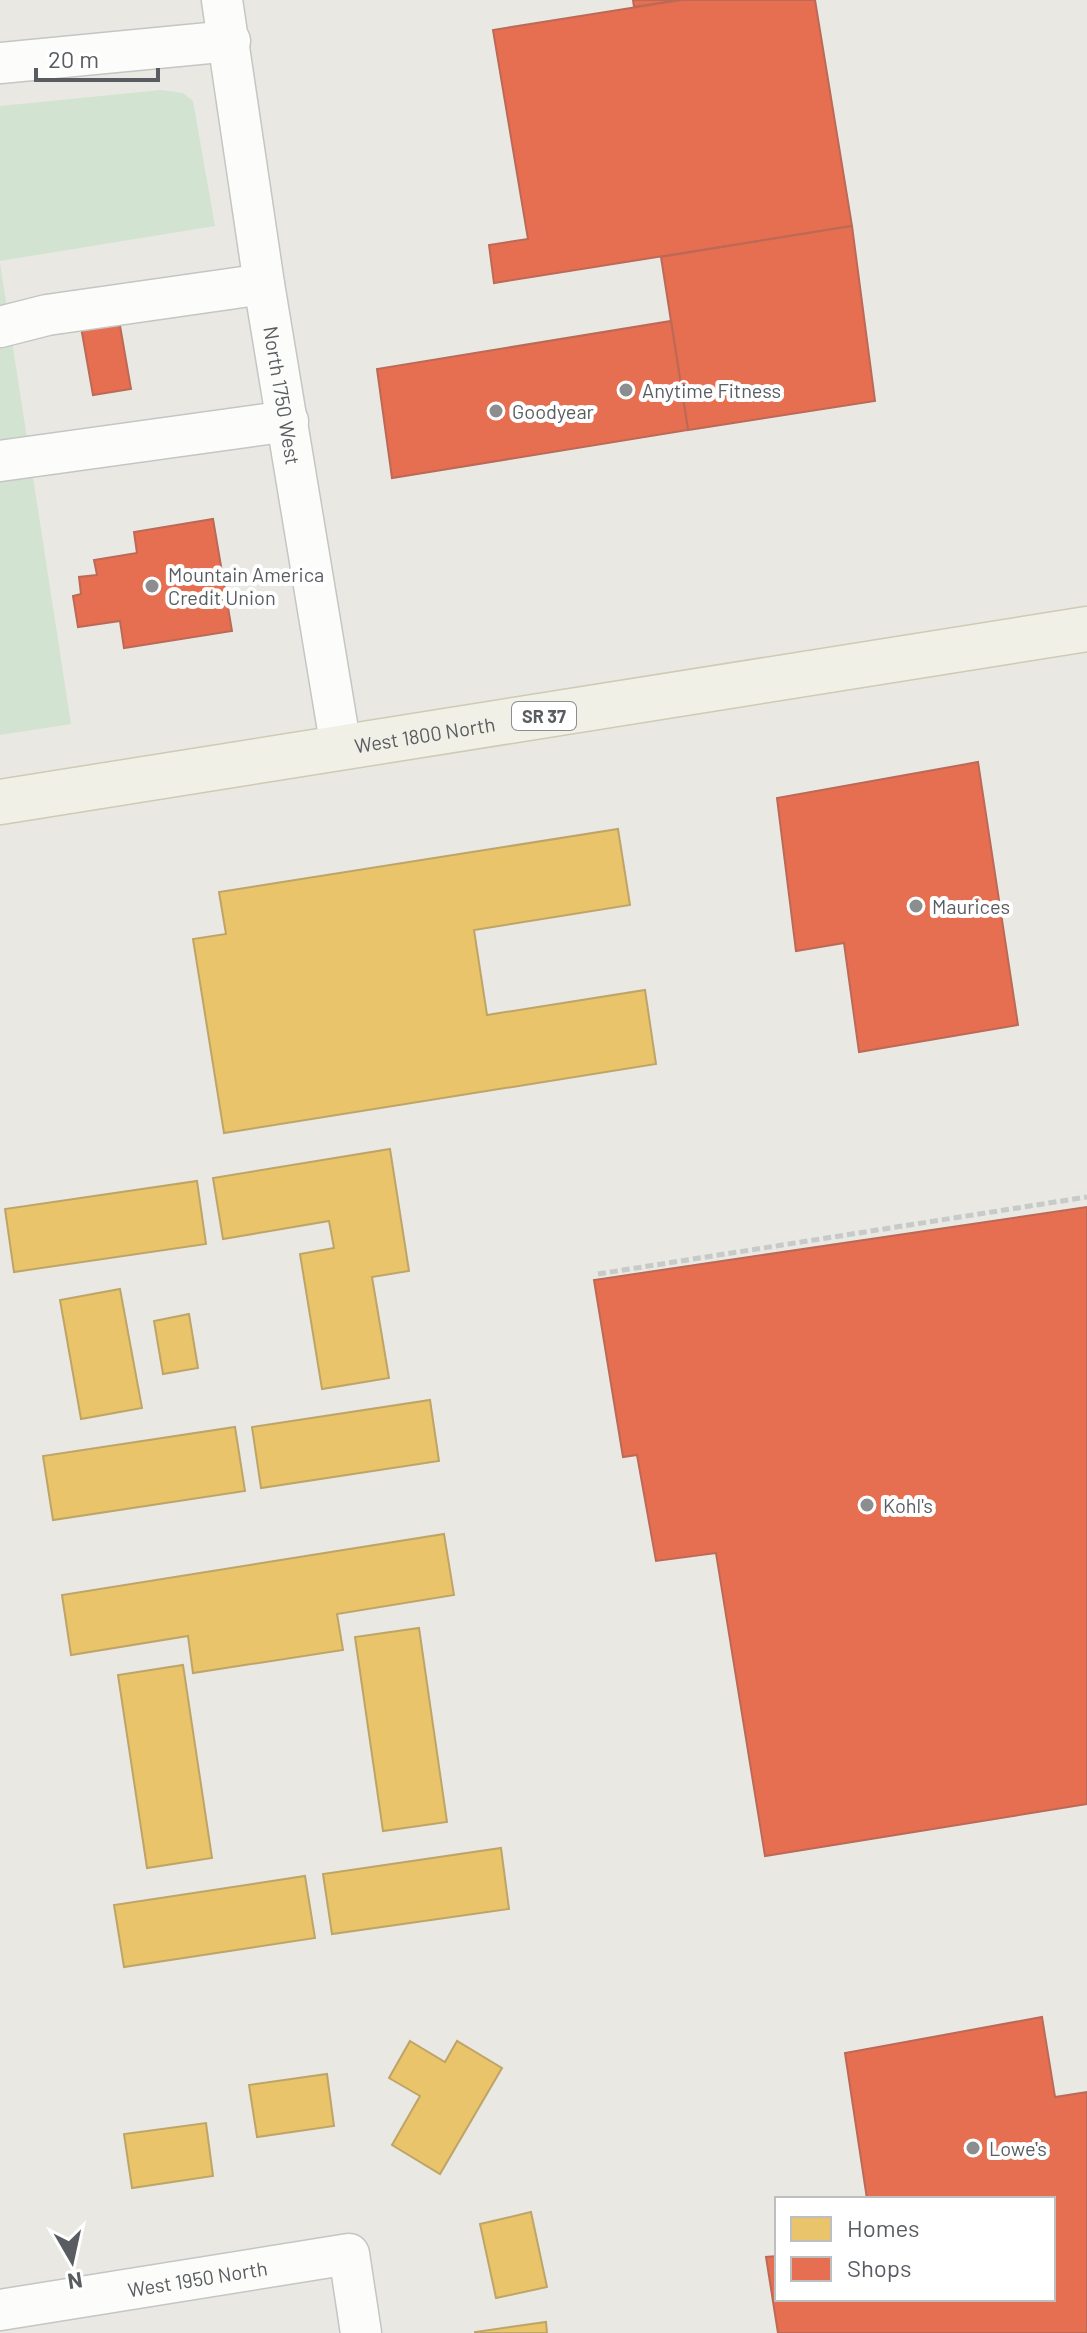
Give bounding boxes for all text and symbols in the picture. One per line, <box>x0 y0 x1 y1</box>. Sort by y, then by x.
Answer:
scale bar <box>36 32 158 82</box>
text: 20 m <box>48 44 99 73</box>
street label: North 1750 West <box>259 324 306 466</box>
place label: Anytime Fitness <box>642 378 781 402</box>
marker: Anytime Fitness <box>617 381 635 399</box>
place label: Goodyear <box>512 399 594 423</box>
marker: Goodyear <box>487 402 505 420</box>
place label: Mountain America Credit Union <box>168 562 324 609</box>
marker: Mountain America Credit Union <box>143 577 161 595</box>
road number: SR 37 <box>512 702 576 730</box>
street label: West 1800 North <box>353 711 497 757</box>
place label: Maurices <box>932 894 1010 918</box>
marker: Maurices <box>907 897 925 915</box>
place label: Kohl's <box>883 1493 933 1517</box>
marker: Kohl's <box>858 1496 876 1514</box>
place label: Lowe's <box>989 2136 1047 2160</box>
marker: Lowe's <box>964 2139 982 2157</box>
legend <box>775 2197 1055 2301</box>
text: Homes <box>847 2213 920 2242</box>
north arrow <box>32 2221 112 2301</box>
text: Shops <box>847 2253 912 2282</box>
street label: West 1950 North <box>126 2255 269 2301</box>
text: N <box>66 2268 85 2296</box>

